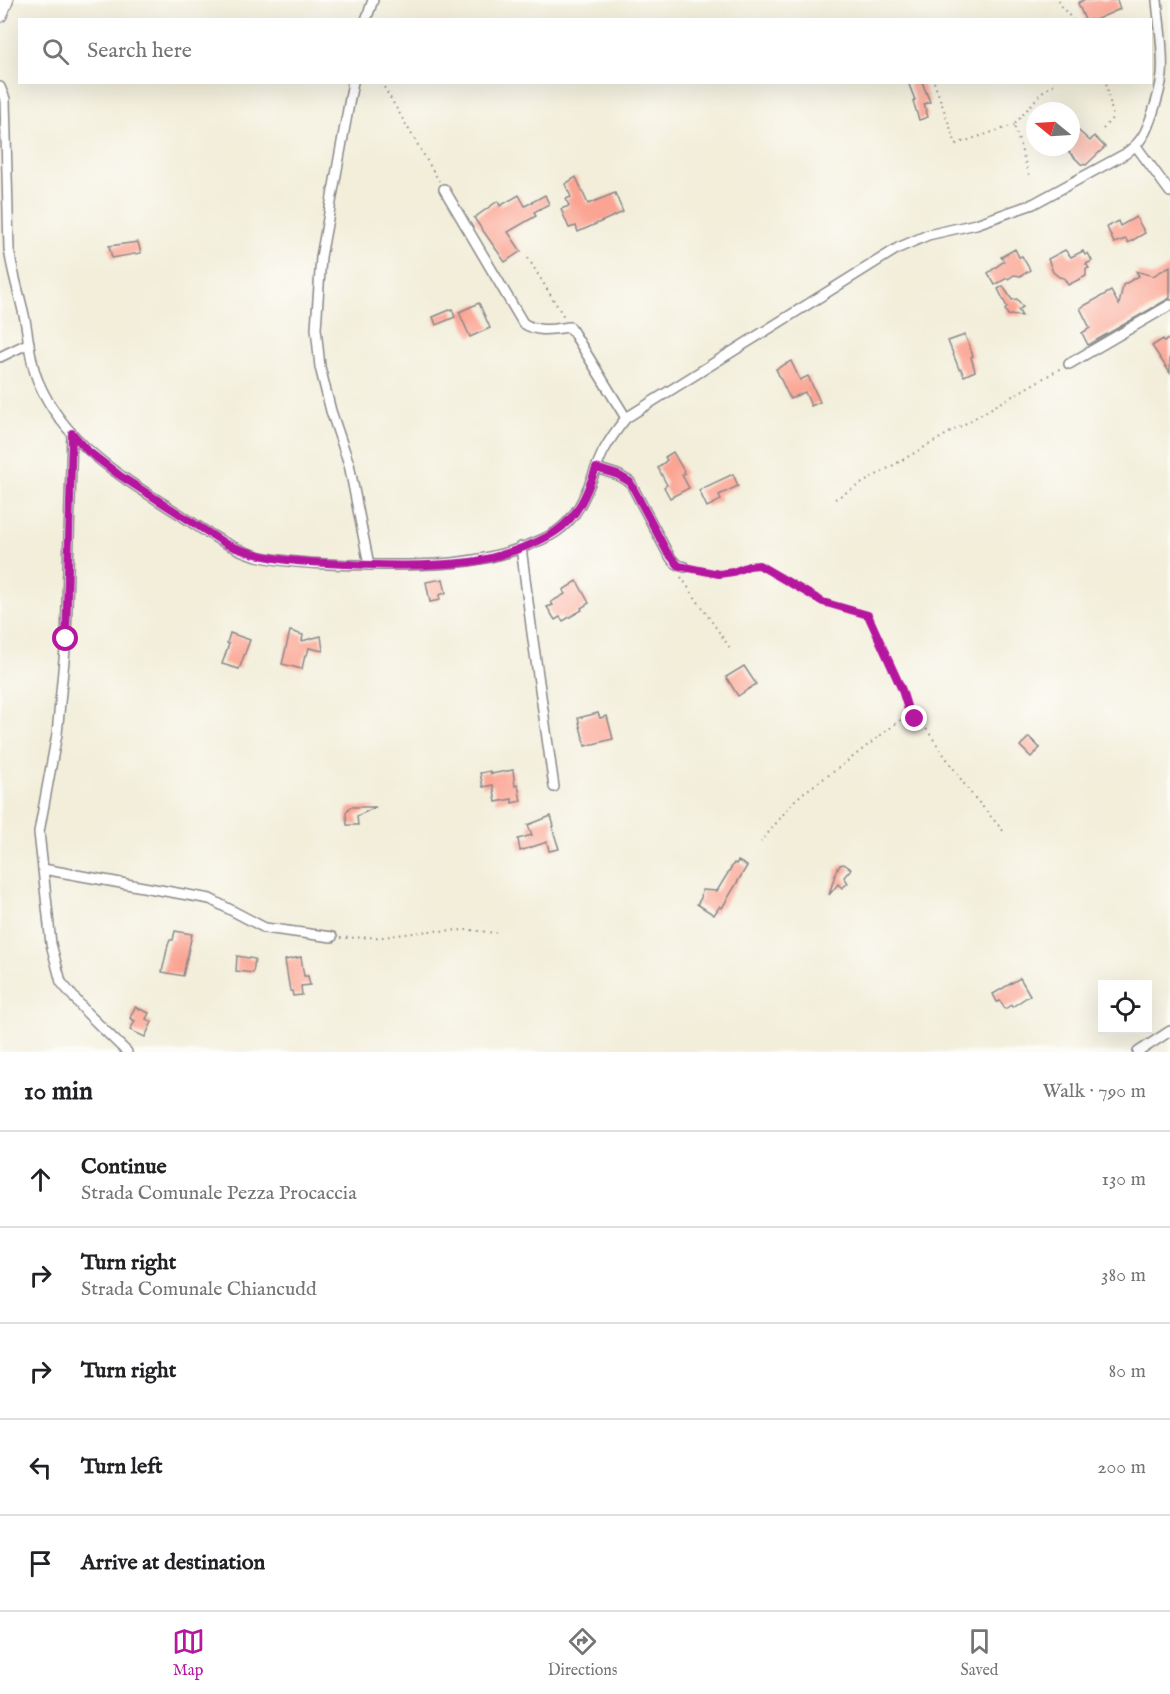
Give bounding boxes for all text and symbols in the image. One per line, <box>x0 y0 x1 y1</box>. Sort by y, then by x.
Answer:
search box <box>18 18 1152 84</box>
icon: search <box>39 35 72 68</box>
text: Search here <box>87 37 192 65</box>
north arrow <box>1026 102 1080 156</box>
route start <box>52 625 78 651</box>
route end <box>901 705 927 731</box>
map controls <box>1098 980 1152 1034</box>
button: locate <box>1098 980 1152 1034</box>
text: 10 min <box>24 1075 93 1108</box>
text: Walk · 790 m <box>1042 1079 1146 1104</box>
text: Continue <box>81 1153 167 1181</box>
icon: ahead <box>24 1163 57 1196</box>
text: 130 m <box>1101 1167 1146 1192</box>
text: Strada Comunale Pezza Procaccia <box>81 1181 357 1206</box>
text: Turn right <box>81 1249 176 1277</box>
icon: right <box>24 1259 57 1292</box>
text: 380 m <box>1101 1263 1146 1288</box>
text: Strada Comunale Chiancudd <box>81 1277 317 1302</box>
icon: right <box>24 1355 57 1388</box>
text: Turn right <box>81 1357 176 1385</box>
text: 80 m <box>1109 1359 1146 1384</box>
icon: left <box>24 1451 57 1484</box>
text: Turn left <box>81 1453 163 1481</box>
text: 200 m <box>1097 1455 1146 1480</box>
icon: arrive <box>24 1547 57 1580</box>
text: Arrive at destination <box>81 1549 265 1577</box>
tab: Map <box>172 1625 205 1681</box>
tab: Directions <box>548 1625 617 1681</box>
tab: Saved <box>961 1625 998 1681</box>

